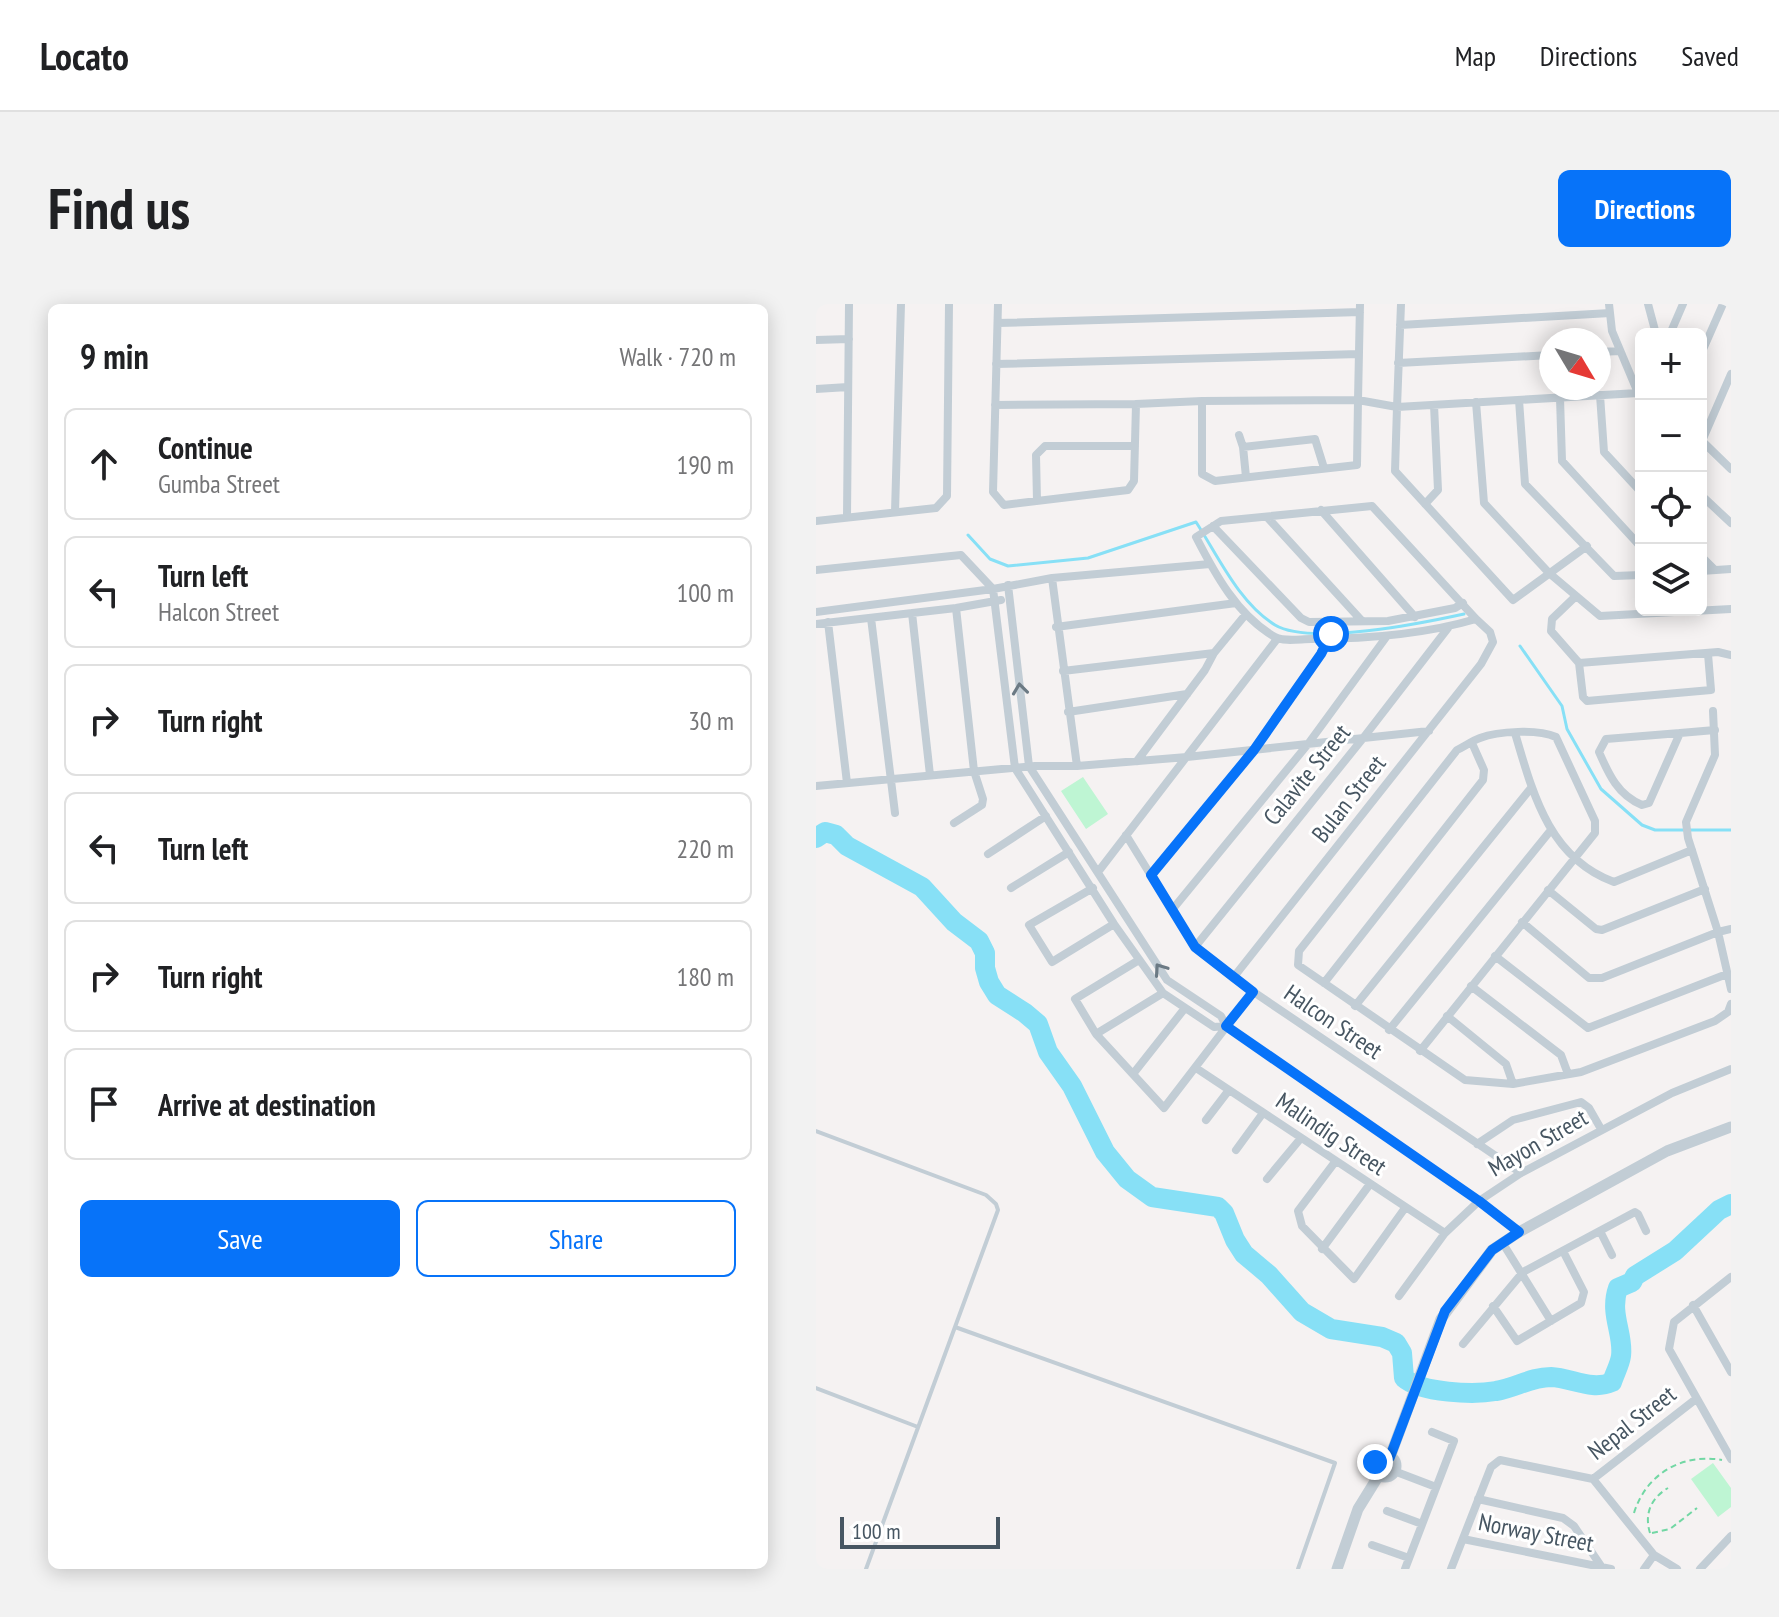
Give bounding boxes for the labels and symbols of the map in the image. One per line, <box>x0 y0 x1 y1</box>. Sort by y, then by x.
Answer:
north arrow <box>1539 328 1611 400</box>
route start <box>1313 616 1349 652</box>
one-way arrow <box>1011 682 1028 695</box>
street label: Calavite Street <box>1256 718 1357 831</box>
street label: Bulan Street <box>1305 749 1393 849</box>
one-way arrow <box>1155 964 1170 978</box>
street label: Halcon Street <box>1278 977 1389 1066</box>
street label: Malindig Street <box>1270 1085 1393 1182</box>
street label: Mayon Street <box>1483 1102 1593 1183</box>
street label: Nepal Street <box>1581 1378 1682 1467</box>
route end <box>1357 1444 1393 1480</box>
street label: Norway Street <box>1476 1506 1597 1559</box>
scale bar <box>840 1513 1000 1549</box>

